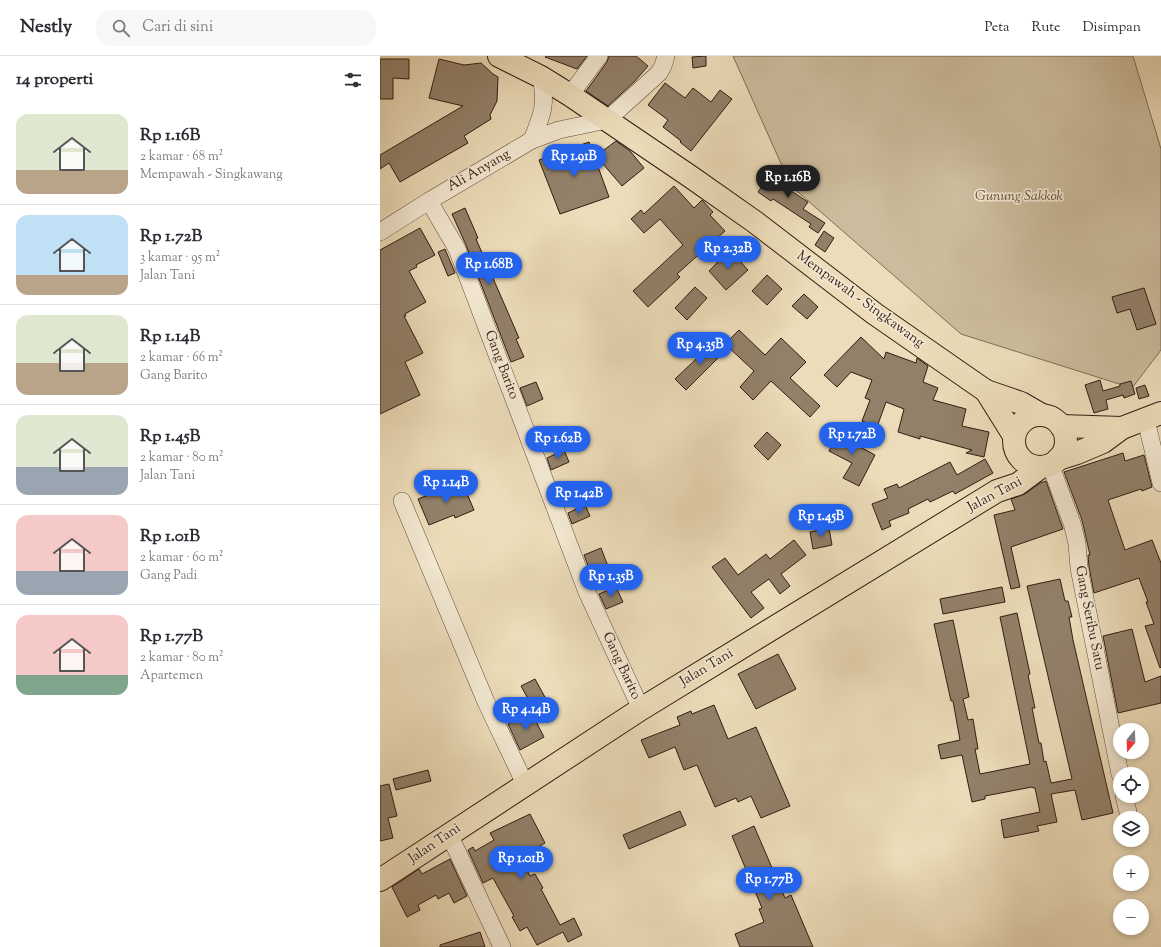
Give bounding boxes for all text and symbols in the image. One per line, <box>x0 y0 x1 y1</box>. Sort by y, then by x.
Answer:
search box <box>96 10 376 46</box>
text: Nestly <box>20 14 72 41</box>
icon: search <box>110 17 132 39</box>
text: Cari di sini <box>142 17 213 38</box>
text: Peta <box>984 18 1009 38</box>
text: Rute <box>1031 18 1061 38</box>
text: Disimpan <box>1083 18 1141 38</box>
text: 14 properti <box>16 68 93 92</box>
icon: filters <box>342 69 364 91</box>
text: Rp 1.16B <box>140 124 200 148</box>
icon: home <box>48 130 96 178</box>
pin: Rp 1.91B <box>533 144 615 178</box>
street label: Ali Anyang <box>444 145 514 197</box>
text: 2 kamar · 68 m² <box>140 148 223 166</box>
text: Rp 1.91B <box>551 148 597 166</box>
pin: Rp 1.16B <box>747 165 829 199</box>
text: Mempawah - Singkawang <box>140 166 283 184</box>
text: Rp 1.16B <box>765 169 811 187</box>
park label: Gunung Sakkok <box>975 187 1064 207</box>
text: Rp 1.72B <box>140 225 202 249</box>
icon: home <box>48 231 96 279</box>
pin: Rp 2.32B <box>687 236 769 270</box>
text: Rp 2.32B <box>704 240 752 258</box>
street label: Mempawah - Singkawang <box>792 247 928 353</box>
text: 3 kamar · 95 m² <box>140 249 220 267</box>
pin: Rp 1.68B <box>448 252 530 286</box>
text: Rp 1.68B <box>465 256 513 274</box>
text: Jalan Tani <box>140 267 195 285</box>
text: Rp 1.14B <box>140 325 200 349</box>
street label: Gang Barito <box>479 328 523 403</box>
icon: home <box>48 331 96 379</box>
pin: Rp 4.35B <box>659 332 741 366</box>
text: Rp 4.35B <box>677 336 723 354</box>
text: 2 kamar · 66 m² <box>140 349 223 367</box>
text: Gang Barito <box>140 367 207 385</box>
pin: Rp 1.72B <box>811 422 893 456</box>
text: Rp 1.45B <box>140 425 200 449</box>
pin: Rp 1.62B <box>517 426 599 460</box>
text: Rp 1.72B <box>828 426 876 444</box>
text: Rp 1.62B <box>534 430 582 448</box>
icon: home <box>48 431 96 479</box>
text: 2 kamar · 80 m² <box>140 449 223 467</box>
text: Jalan Tani <box>140 467 195 485</box>
pin: Rp 1.14B <box>405 470 487 504</box>
street label: Jalan Tani <box>963 472 1026 518</box>
text: Rp 1.14B <box>423 474 469 492</box>
pin: Rp 1.42B <box>538 481 620 515</box>
text: Rp 1.42B <box>555 485 603 503</box>
pin: Rp 1.45B <box>780 504 862 538</box>
text: Rp 1.45B <box>798 508 844 526</box>
text: Rp 1.01B <box>140 525 200 549</box>
icon: home <box>48 531 96 579</box>
text: 2 kamar · 60 m² <box>140 549 223 567</box>
pin: Rp 1.35B <box>570 564 652 598</box>
street label: Gang Seribu Satu <box>1069 564 1109 672</box>
text: Gang Padi <box>140 567 197 585</box>
text: Rp 1.35B <box>589 568 633 586</box>
text: Rp 1.77B <box>140 625 203 649</box>
street label: Gang Barito <box>597 629 646 703</box>
icon: home <box>48 631 96 679</box>
street label: Jalan Tani <box>676 644 738 692</box>
text: 2 kamar · 80 m² <box>140 649 223 667</box>
text: Apartemen <box>140 667 203 685</box>
pin: Rp 4.14B <box>485 697 567 731</box>
text: Rp 4.14B <box>502 701 550 719</box>
north arrow <box>1113 723 1149 759</box>
map controls <box>1113 723 1149 935</box>
button: locate <box>1113 767 1149 803</box>
button: layers <box>1113 811 1149 847</box>
street label: Jalan Tani <box>404 819 465 869</box>
pin: Rp 1.01B <box>480 846 562 880</box>
text: Rp 1.01B <box>498 850 544 868</box>
button: + <box>1113 855 1149 891</box>
pin: Rp 1.77B <box>728 867 810 901</box>
text: Rp 1.77B <box>745 871 793 889</box>
button: − <box>1113 899 1149 935</box>

